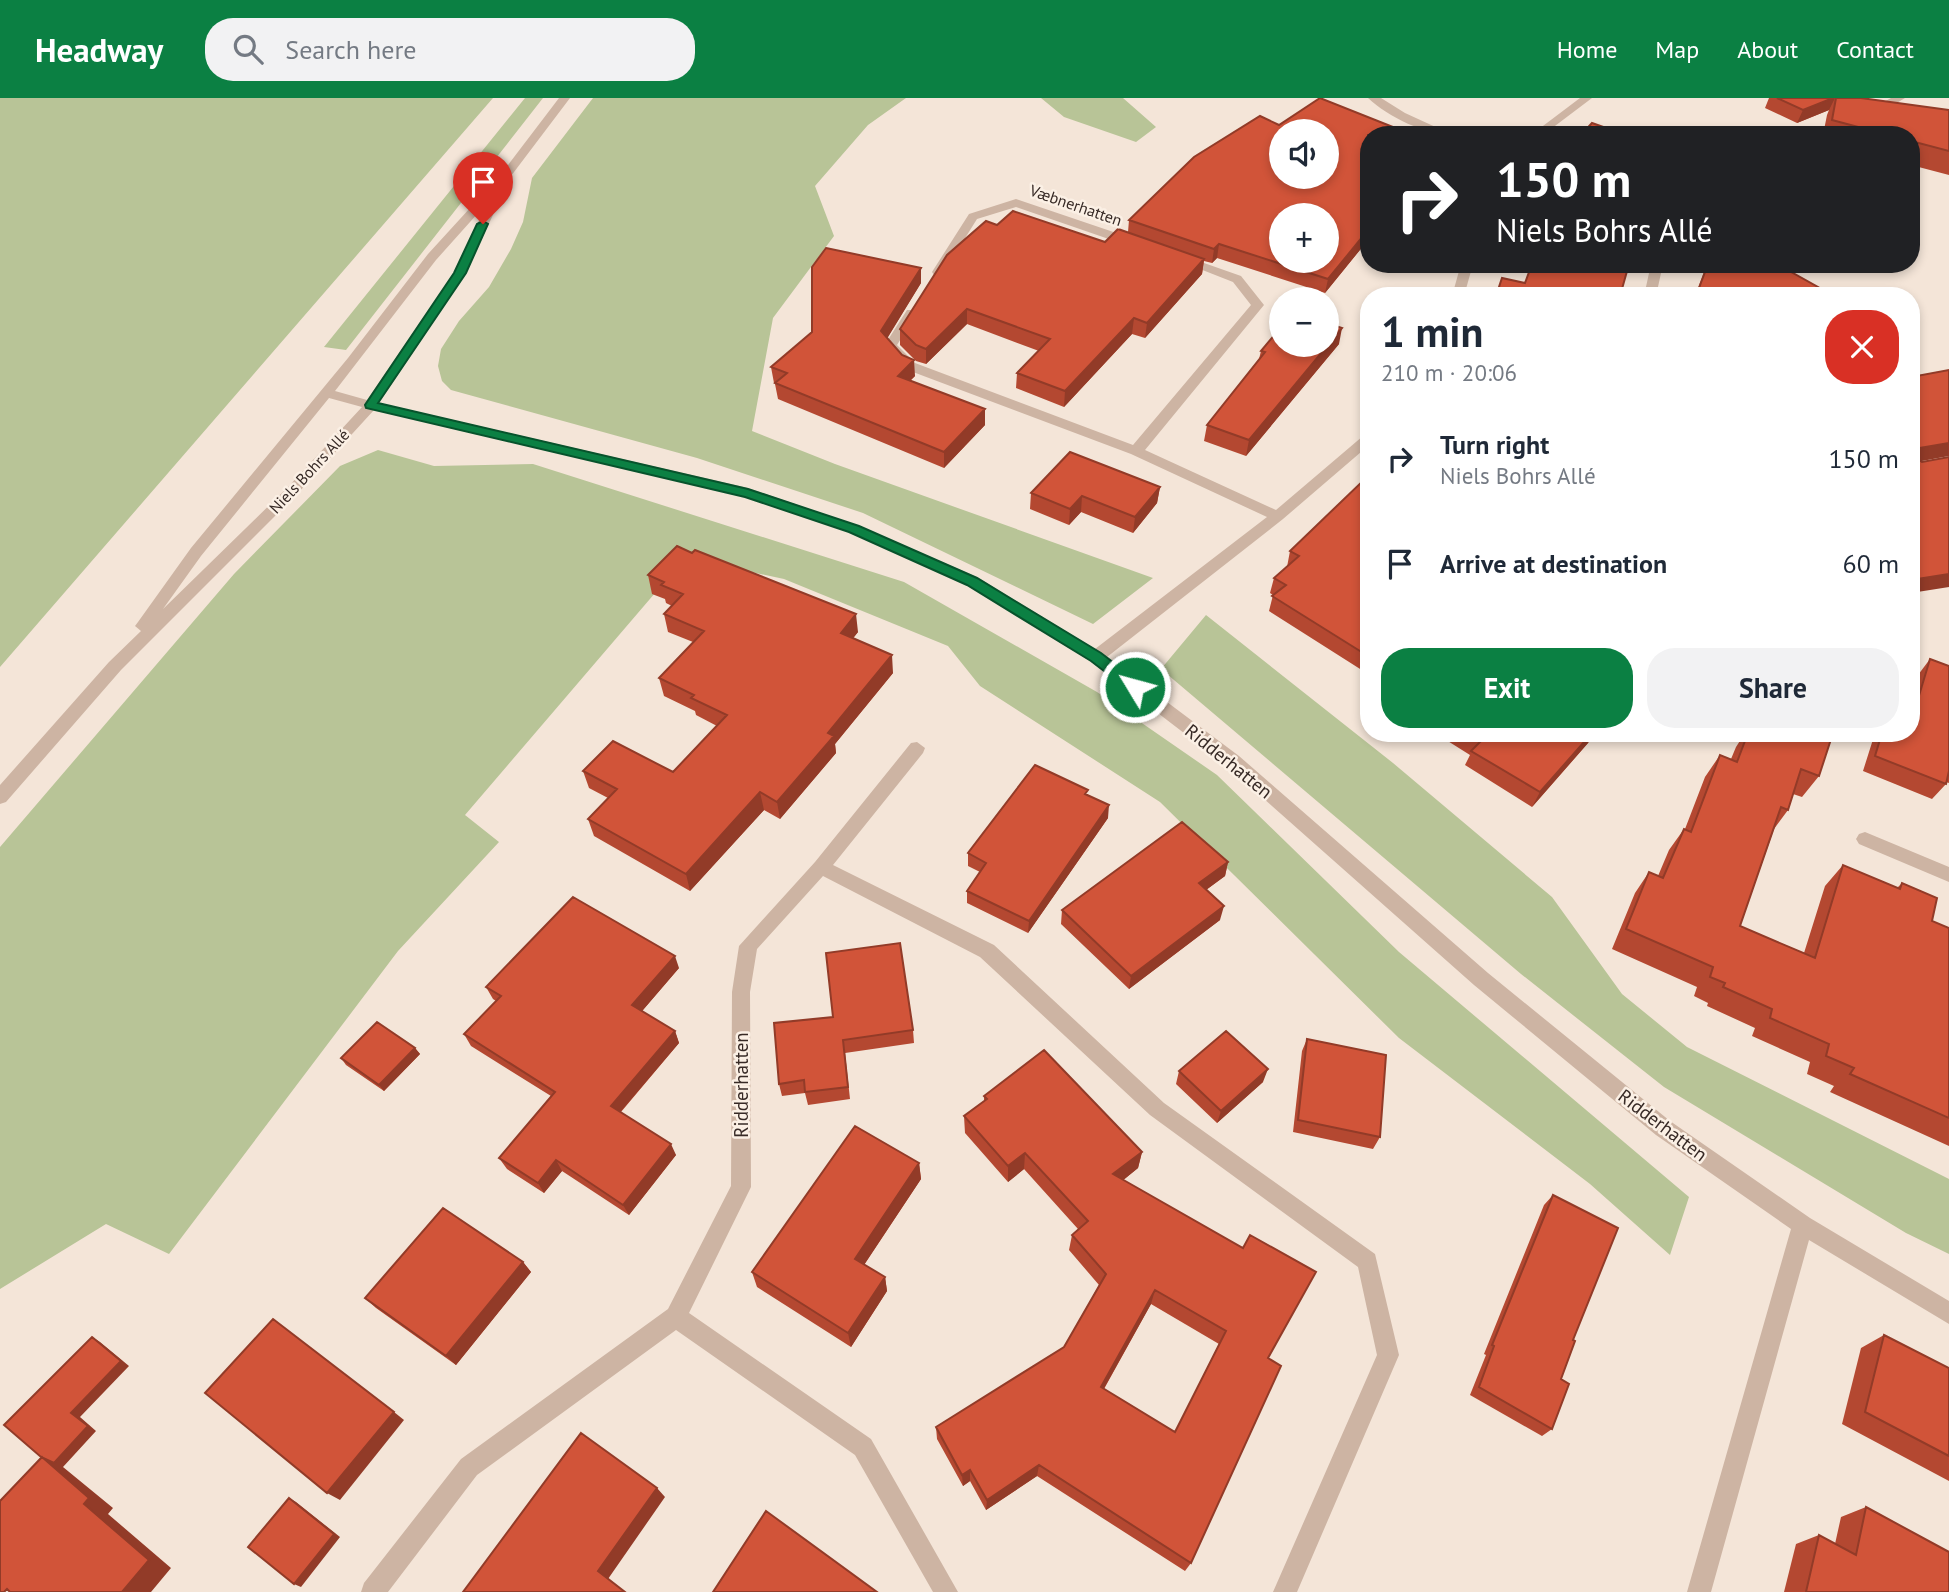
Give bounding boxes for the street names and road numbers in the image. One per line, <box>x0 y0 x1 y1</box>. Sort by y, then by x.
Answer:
street label: Væbnerhatten <box>1026 180 1125 230</box>
street label: Niels Bohrs Allé <box>265 425 353 517</box>
street label: Ridderhatten <box>1180 718 1278 804</box>
street label: Ridderhatten <box>729 1032 753 1138</box>
street label: Ridderhatten <box>1614 1084 1712 1166</box>

